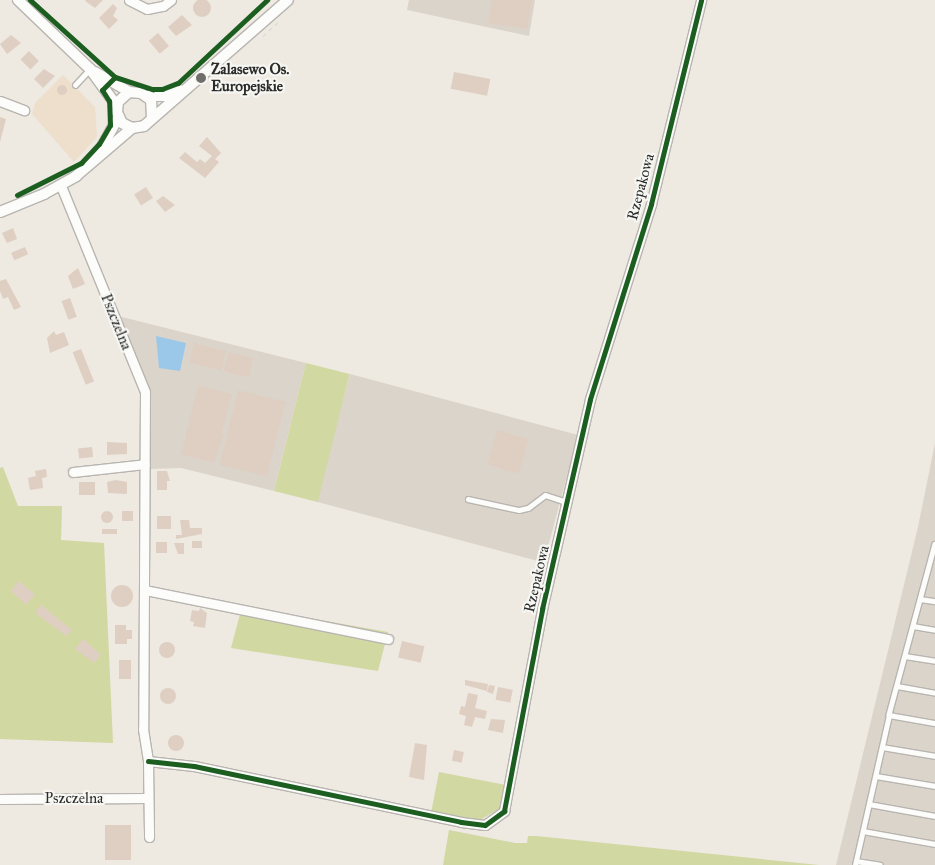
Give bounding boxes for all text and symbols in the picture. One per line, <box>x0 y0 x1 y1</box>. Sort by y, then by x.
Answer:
place label: Zalasewo Os. Europejskie <box>211 60 289 95</box>
marker: Zalasewo Os. Europejskie <box>195 72 207 84</box>
street label: Rzepakowa <box>623 152 659 222</box>
street label: Pszczelna <box>97 291 135 353</box>
street label: Rzepakowa <box>521 544 553 614</box>
street label: Pszczelna <box>45 790 103 808</box>

